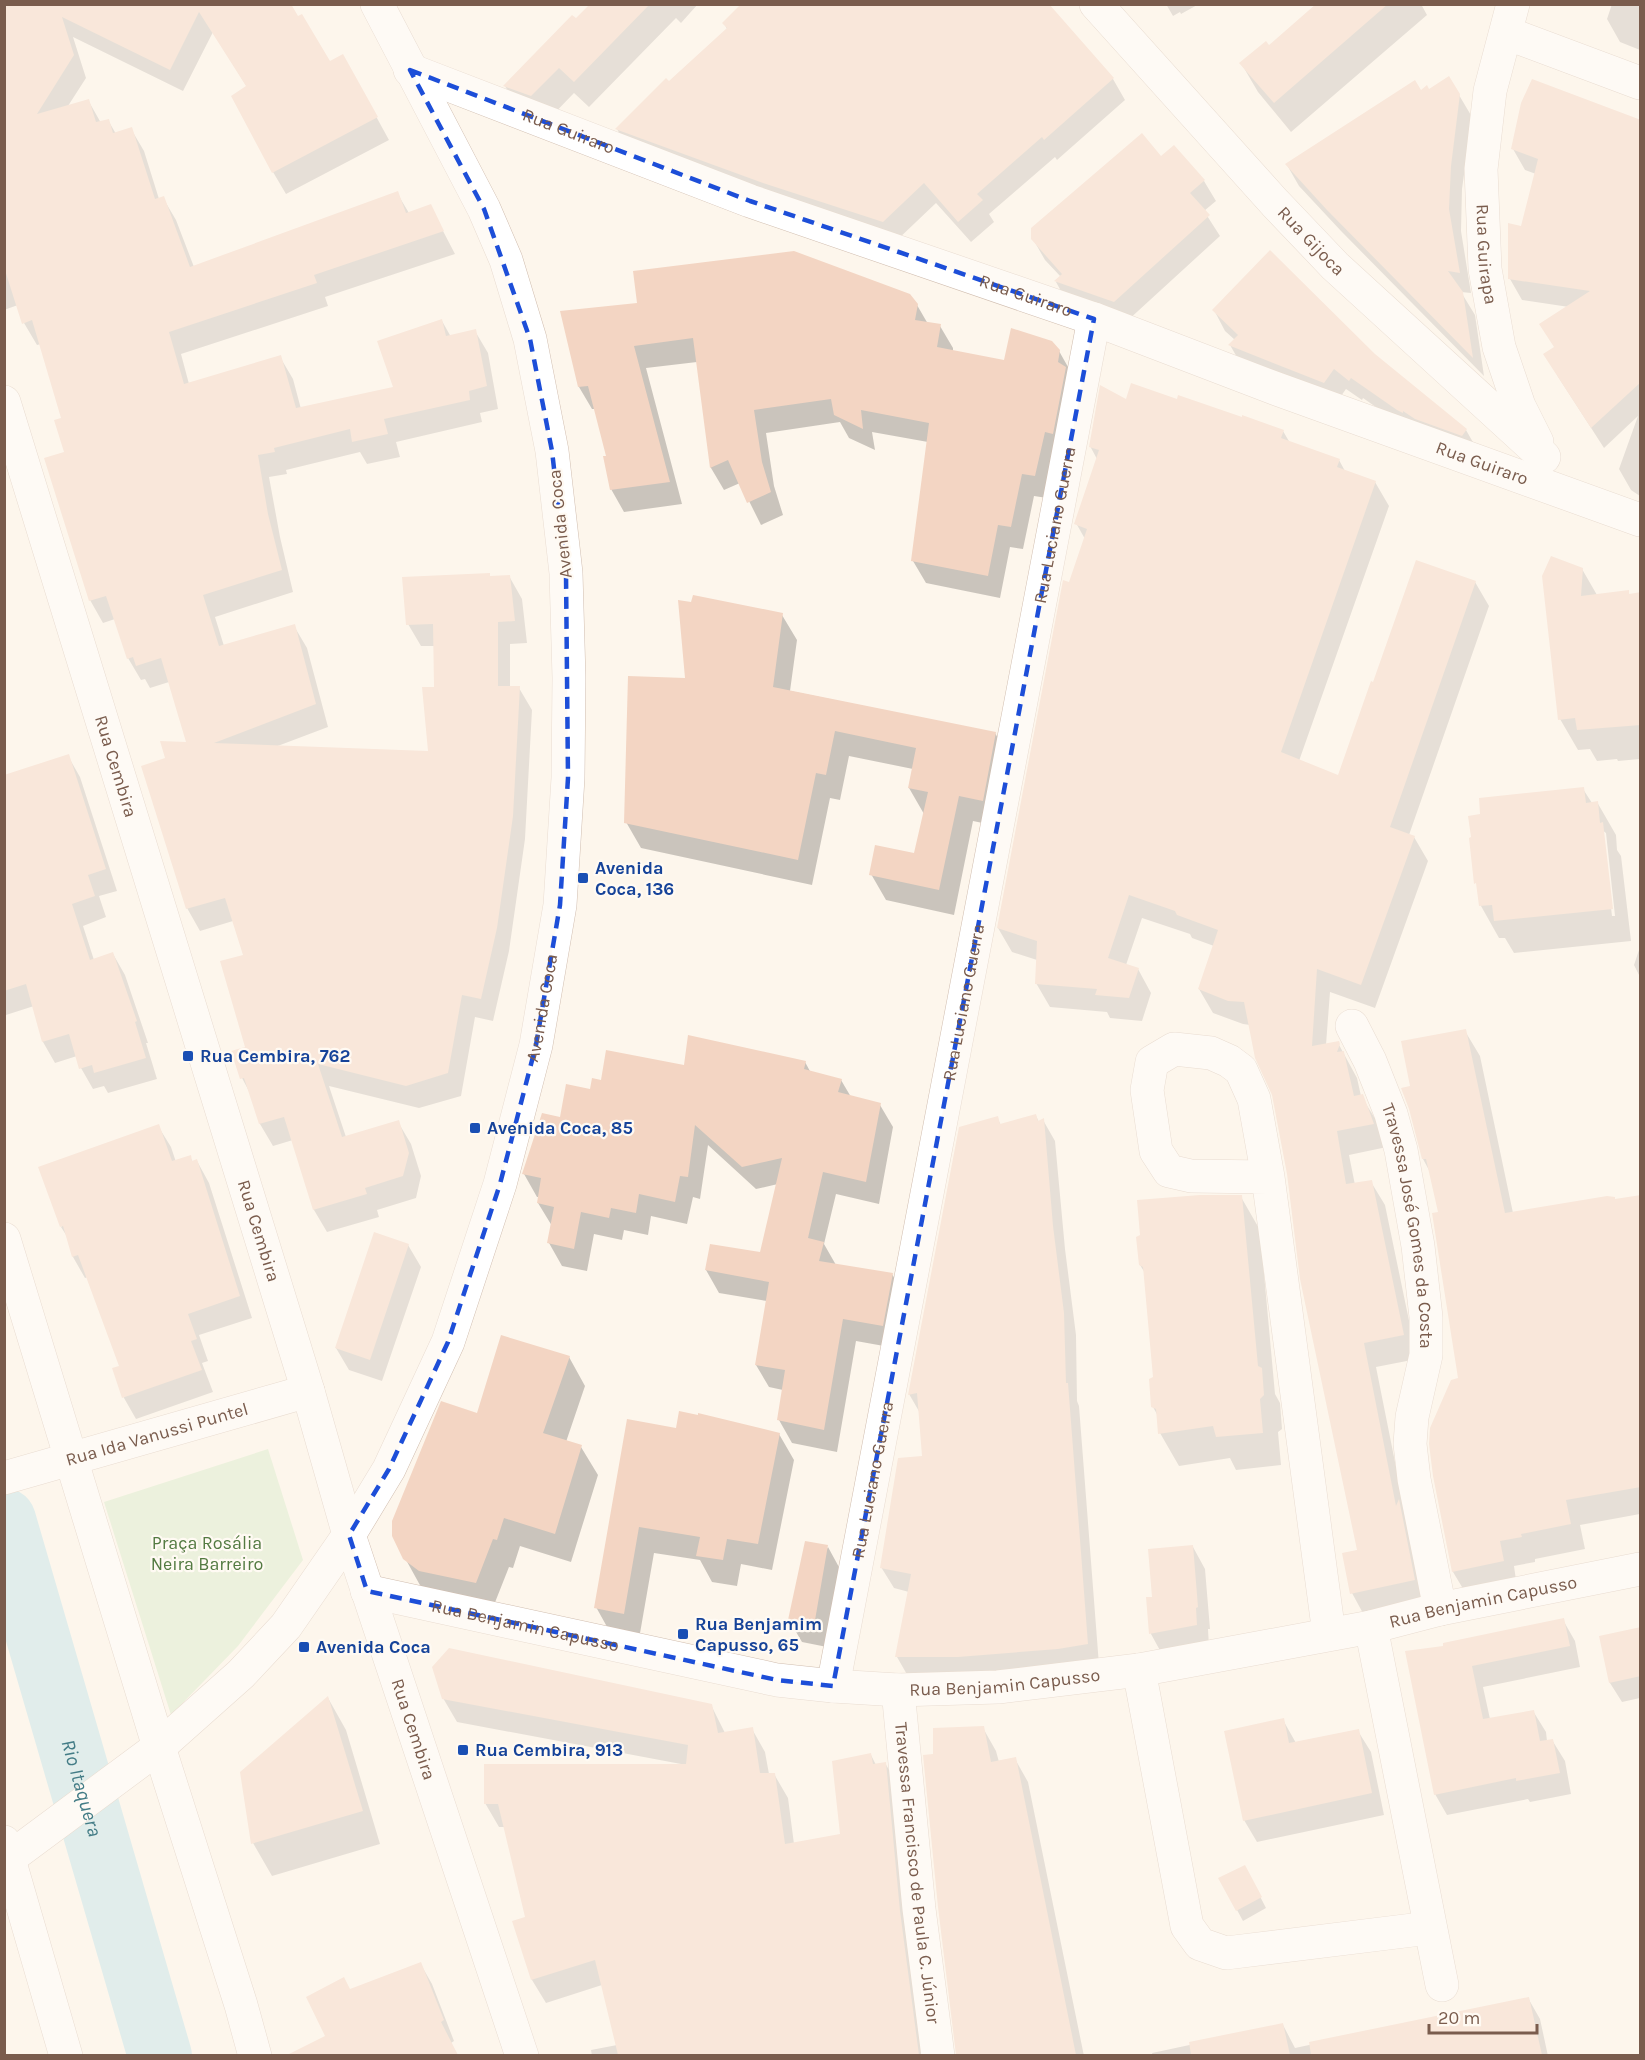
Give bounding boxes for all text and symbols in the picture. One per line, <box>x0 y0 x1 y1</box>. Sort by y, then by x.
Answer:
street label: Rua Guiraro <box>520 103 618 159</box>
street label: Rua Gijoca <box>1273 202 1349 280</box>
street label: Rua Guirapa <box>1471 204 1502 306</box>
street label: Rua Guiraro <box>977 270 1075 322</box>
street label: Rua Guiraro <box>1433 436 1531 490</box>
street label: Rua Luciano Guerra <box>1029 444 1080 606</box>
street label: Avenida Coca <box>543 468 577 580</box>
street label: Rua Cembira <box>90 712 142 820</box>
place label: Avenida Coca, 136 <box>595 857 674 900</box>
marker: Avenida Coca, 136 <box>576 871 590 885</box>
street label: Rua Luciano Guerra <box>938 922 989 1083</box>
street label: Avenida Coca <box>521 952 562 1064</box>
place label: Rua Cembira, 762 <box>200 1045 350 1067</box>
marker: Rua Cembira, 762 <box>181 1049 195 1063</box>
street label: Travessa José Gomes da Costa <box>1377 1100 1437 1349</box>
place label: Avenida Coca, 85 <box>487 1117 633 1139</box>
marker: Avenida Coca, 85 <box>468 1121 482 1135</box>
street label: Rua Cembira <box>233 1177 285 1285</box>
street label: Rua Ida Vanussi Puntel <box>63 1398 251 1471</box>
street label: Rua Luciano Guerra <box>847 1399 898 1560</box>
park label: Praça Rosália Neira Barreiro <box>151 1532 263 1575</box>
street label: Rua Benjamin Capusso <box>1387 1571 1579 1633</box>
street label: Rua Benjamin Capusso <box>429 1594 621 1656</box>
place label: Rua Benjamim Capusso, 65 <box>695 1613 822 1656</box>
marker: Rua Benjamim Capusso, 65 <box>676 1627 690 1641</box>
place label: Avenida Coca <box>316 1636 431 1658</box>
marker: Avenida Coca <box>297 1640 311 1654</box>
street label: Rua Benjamin Capusso <box>909 1664 1101 1701</box>
street label: Rua Cembira <box>386 1676 441 1783</box>
street label: Travessa Francisco de Paula C. Júnior <box>890 1721 945 2026</box>
water label: Rio Itaquera <box>56 1737 107 1839</box>
place label: Rua Cembira, 913 <box>475 1739 623 1761</box>
marker: Rua Cembira, 913 <box>456 1743 470 1757</box>
scale bar <box>1429 1997 1537 2035</box>
text: 20 m <box>1438 2007 1480 2029</box>

